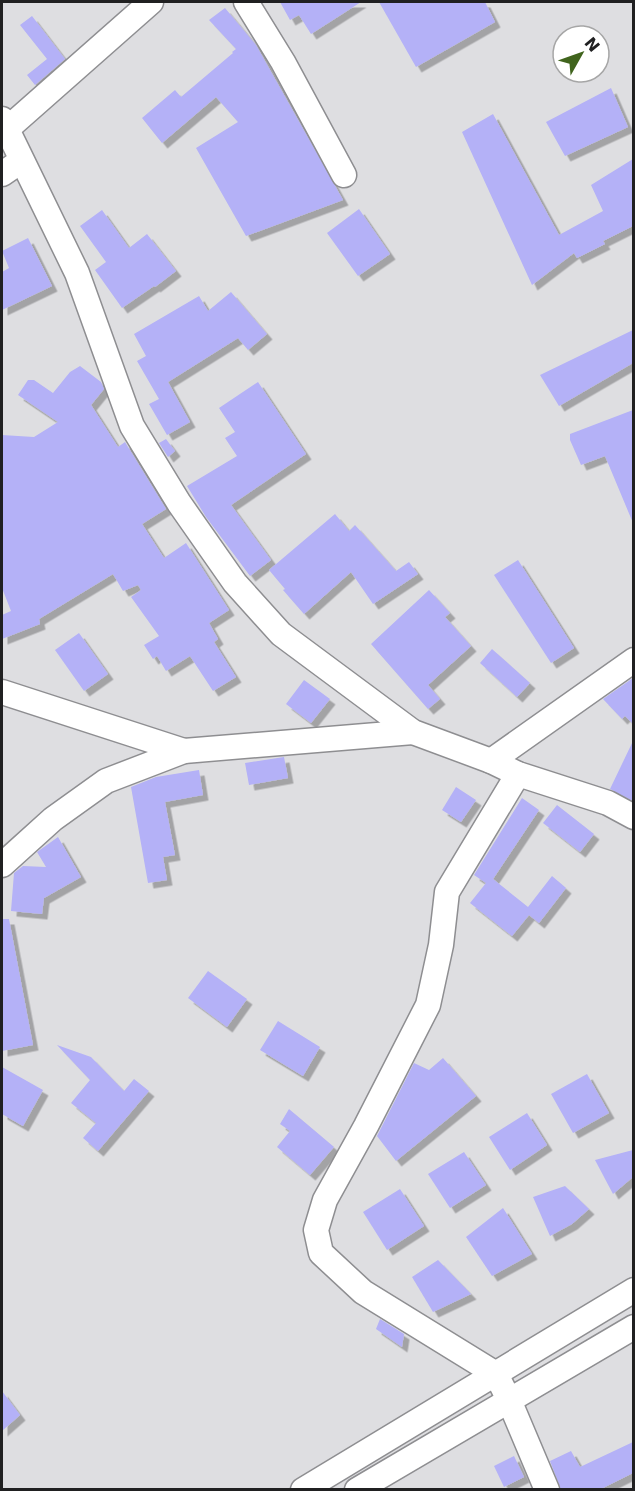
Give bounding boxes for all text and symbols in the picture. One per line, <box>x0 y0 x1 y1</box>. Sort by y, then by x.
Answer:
north arrow <box>551 24 611 84</box>
text: N <box>581 33 604 56</box>

